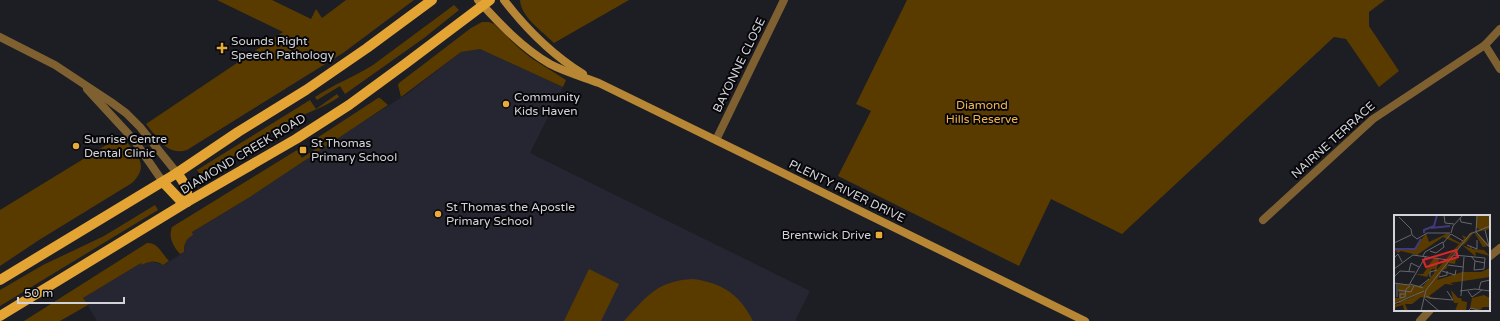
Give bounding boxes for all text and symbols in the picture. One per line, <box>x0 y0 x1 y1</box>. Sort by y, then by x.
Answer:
street label: BAYONNE CLOSE <box>710 15 768 115</box>
place label: Sounds Right Speech Pathology <box>231 34 335 62</box>
marker: Sounds Right Speech Pathology <box>216 42 228 54</box>
place label: Community Kids Haven <box>514 90 581 118</box>
park label: Diamond Hills Reserve <box>946 98 1018 126</box>
marker: Community Kids Haven <box>501 99 511 109</box>
street label: NAIRNE TERRACE <box>1288 99 1378 181</box>
street label: DIAMOND CREEK ROAD <box>178 111 308 197</box>
place label: Sunrise Centre Dental Clinic <box>84 132 167 160</box>
place label: St Thomas Primary School <box>311 136 397 164</box>
marker: Sunrise Centre Dental Clinic <box>71 141 81 151</box>
marker: St Thomas Primary School <box>298 145 308 155</box>
street label: PLENTY RIVER DRIVE <box>787 157 908 225</box>
place label: St Thomas the Apostle Primary School <box>446 200 575 228</box>
marker: St Thomas the Apostle Primary School <box>433 209 443 219</box>
inset map <box>1394 215 1490 311</box>
place label: Brentwick Drive <box>782 228 871 242</box>
marker: Brentwick Drive <box>874 230 884 240</box>
scale bar <box>18 279 124 305</box>
text: 50 m <box>24 286 53 300</box>

